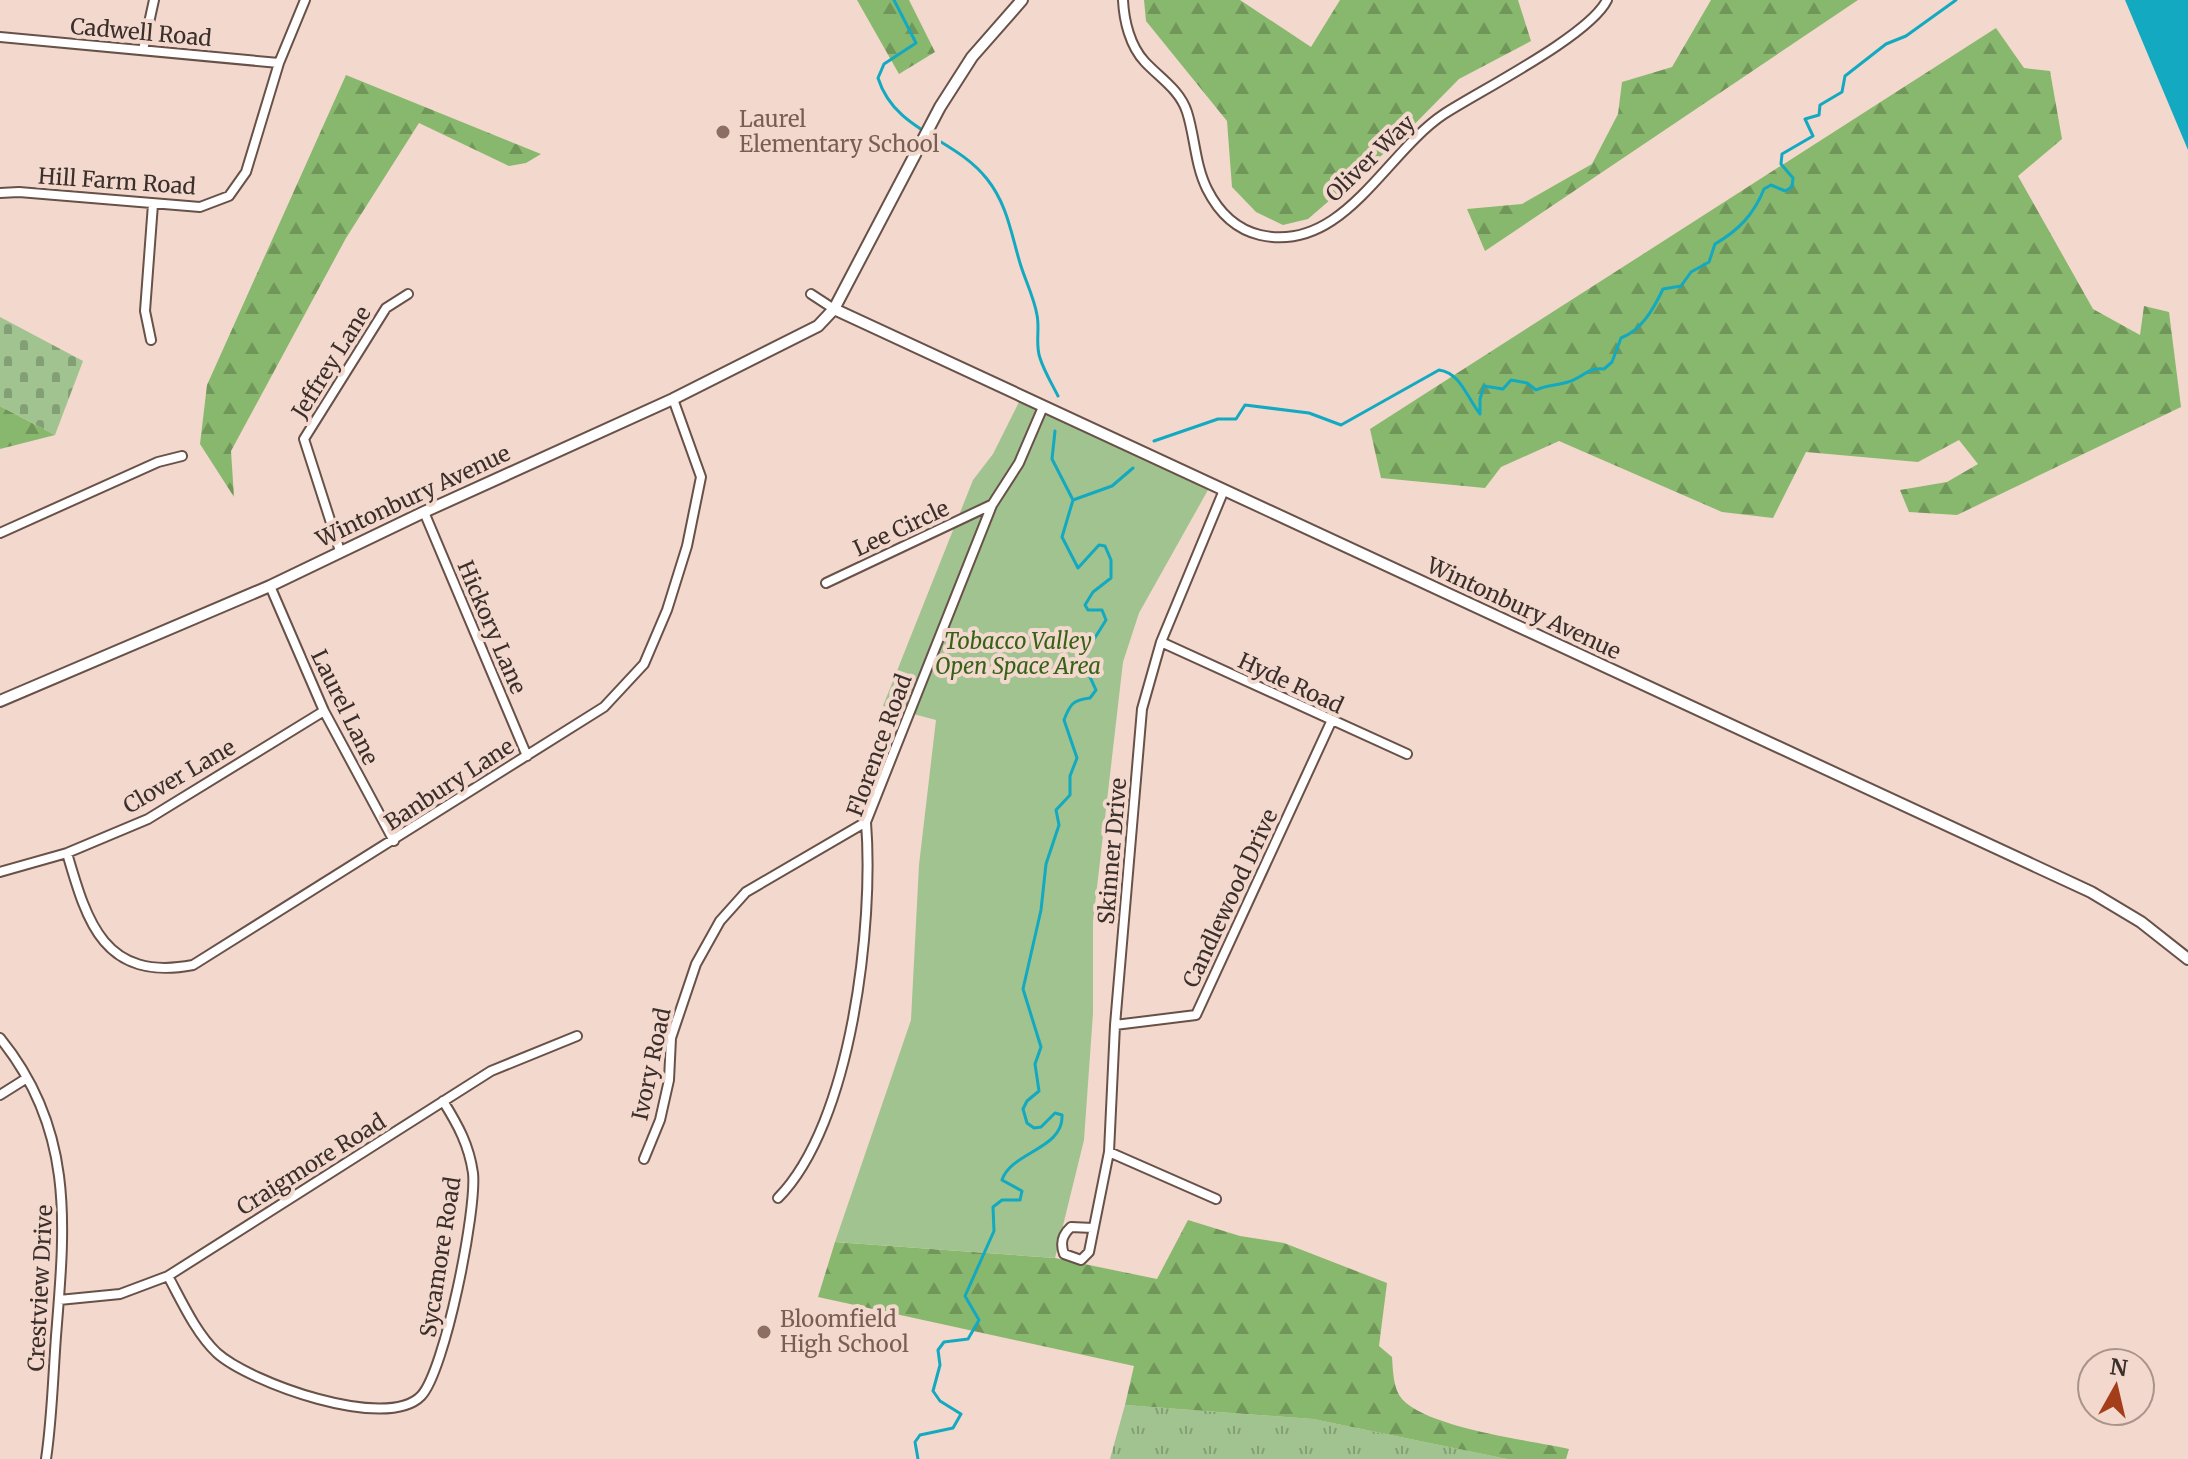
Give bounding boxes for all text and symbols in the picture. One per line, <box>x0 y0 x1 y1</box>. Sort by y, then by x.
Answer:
street label: Cadwell Road <box>69 12 213 52</box>
place label: Laurel Elementary School <box>739 105 940 158</box>
street label: Oliver Way <box>1319 108 1421 207</box>
marker: Laurel Elementary School <box>714 123 732 141</box>
street label: Hill Farm Road <box>37 162 197 200</box>
street label: Jeffrey Lane <box>285 301 377 424</box>
street label: Wintonbury Avenue <box>311 439 514 554</box>
street label: Lee Circle <box>849 494 953 562</box>
street label: Wintonbury Avenue <box>1422 550 1625 665</box>
street label: Hickory Lane <box>451 556 533 698</box>
park label: Tobacco Valley Open Space Area <box>935 627 1101 680</box>
street label: Laurel Lane <box>305 645 385 769</box>
street label: Hyde Road <box>1234 646 1348 720</box>
street label: Florence Road <box>840 670 918 820</box>
street label: Banbury Lane <box>379 732 519 836</box>
street label: Clover Lane <box>118 733 240 819</box>
street label: Skinner Drive <box>1092 777 1132 925</box>
street label: Candlewood Drive <box>1176 804 1284 992</box>
street label: Ivory Road <box>625 1005 677 1123</box>
street label: Craigmore Road <box>231 1107 391 1221</box>
street label: Sycamore Road <box>414 1175 466 1339</box>
street label: Crestview Drive <box>22 1204 58 1372</box>
place label: Bloomfield High School <box>780 1305 909 1358</box>
marker: Bloomfield High School <box>755 1323 773 1341</box>
north arrow <box>2076 1347 2156 1427</box>
text: N <box>2108 1352 2130 1382</box>

